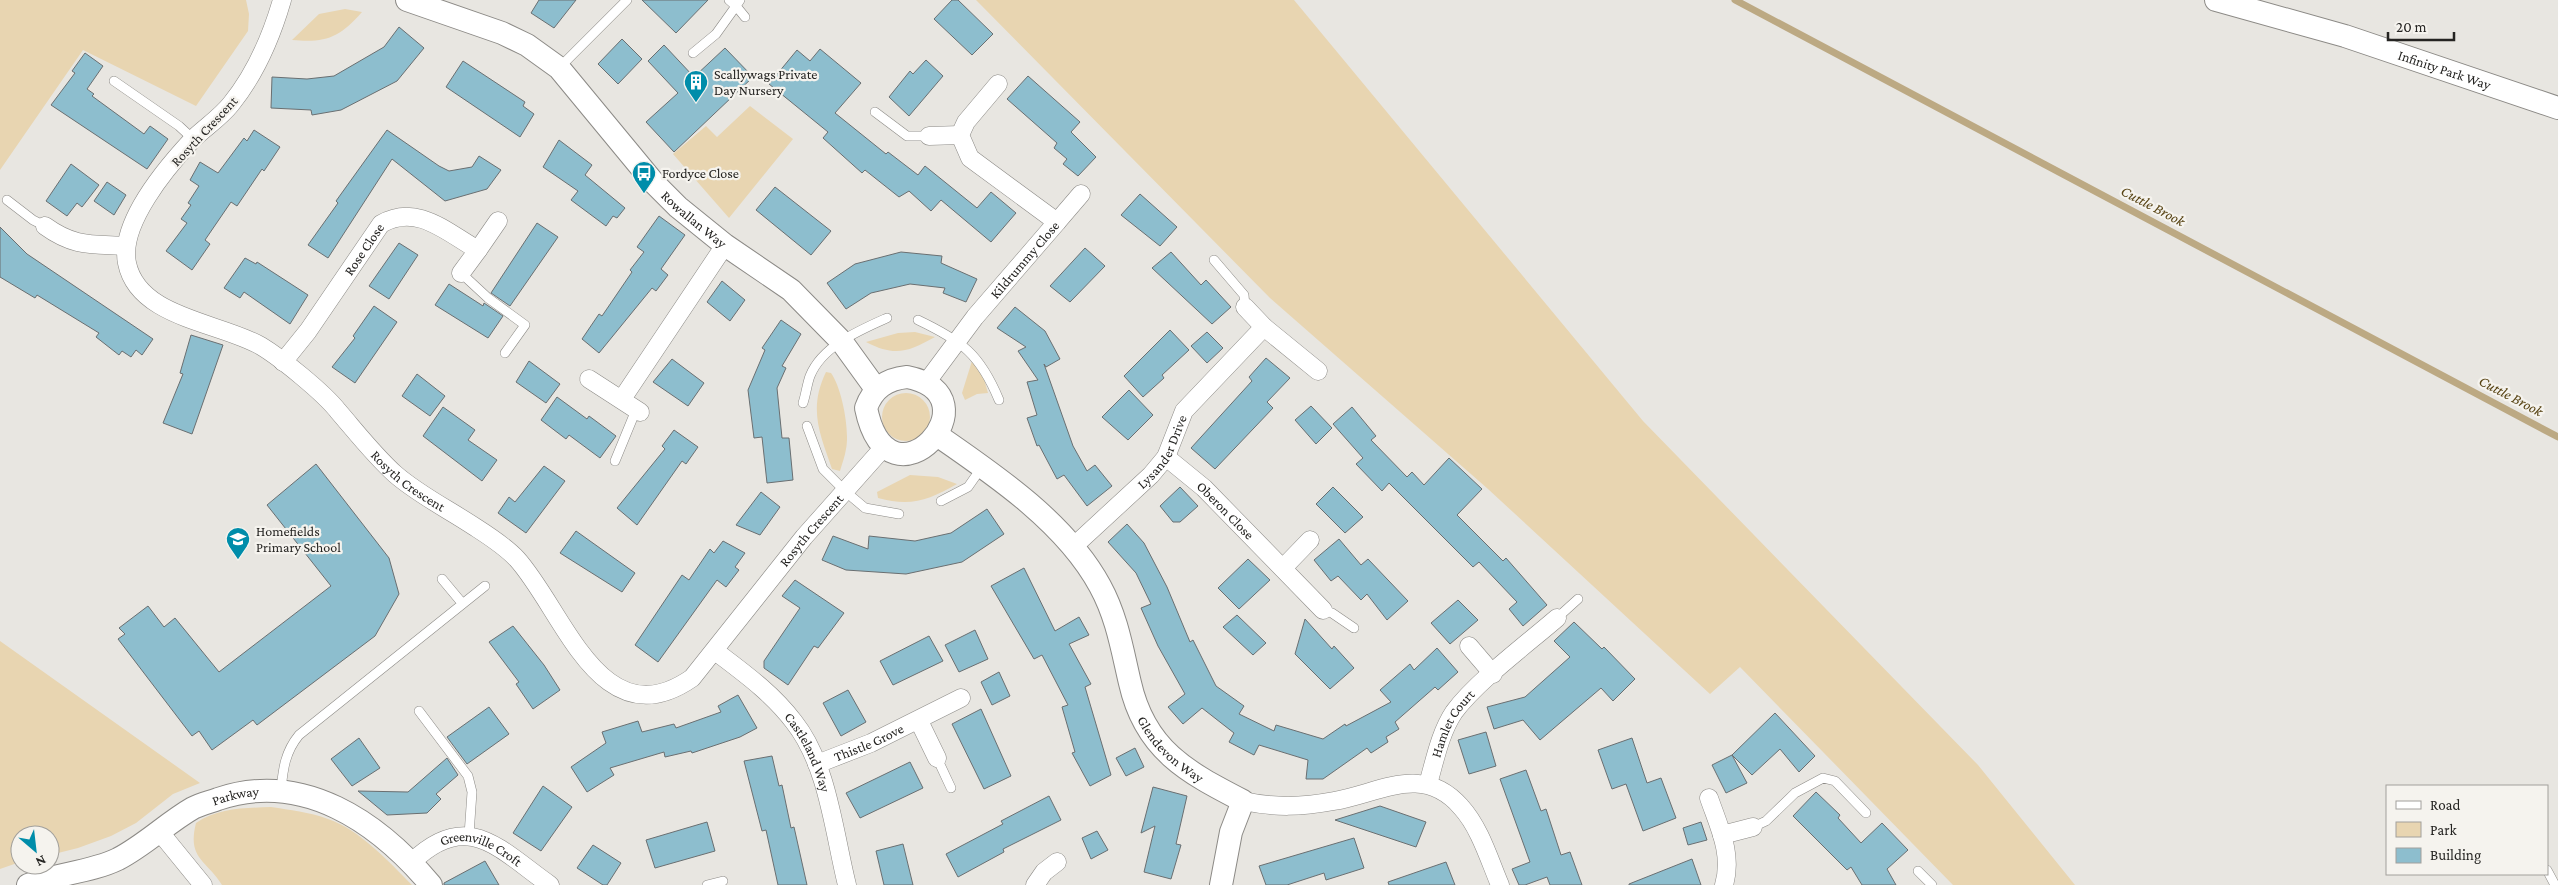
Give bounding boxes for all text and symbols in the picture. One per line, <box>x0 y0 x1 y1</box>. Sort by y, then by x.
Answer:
scale bar <box>2388 10 2454 42</box>
text: 20 m <box>2396 19 2427 35</box>
street label: Infinity Park Way <box>2396 47 2493 93</box>
place label: Scallywags Private Day Nursery <box>714 66 817 98</box>
building icon: Scallywags Private Day Nursery <box>683 69 709 103</box>
street label: Rosyth Crescent <box>167 92 241 169</box>
bus stop icon: Fordyce Close <box>631 160 657 194</box>
place label: Fordyce Close <box>662 165 739 181</box>
water label: Cuttle Brook <box>2118 183 2189 230</box>
street label: Rowallan Way <box>658 187 730 252</box>
street label: Kildrummy Close <box>987 218 1062 302</box>
street label: Rose Close <box>341 220 387 278</box>
water label: Cuttle Brook <box>2476 373 2547 420</box>
street label: Lysander Drive <box>1134 413 1190 492</box>
street label: Rosyth Crescent <box>368 447 448 515</box>
street label: Oberon Close <box>1194 478 1258 543</box>
street label: Rosyth Crescent <box>776 490 847 570</box>
place label: Homefields Primary School <box>256 523 341 555</box>
school or university icon: Homefields Primary School <box>225 526 251 560</box>
street label: Hamlet Court <box>1428 686 1478 759</box>
street label: Castleland Way <box>781 709 834 794</box>
street label: Glendevon Way <box>1134 713 1207 786</box>
street label: Thistle Grove <box>832 720 906 765</box>
street label: Parkway <box>210 783 260 809</box>
legend <box>2386 785 2548 875</box>
text: Road <box>2430 797 2461 813</box>
text: Park <box>2430 822 2457 838</box>
north arrow <box>10 825 60 875</box>
street label: Greenville Croft <box>437 828 526 870</box>
text: Building <box>2430 847 2481 864</box>
text: N <box>33 852 49 871</box>

